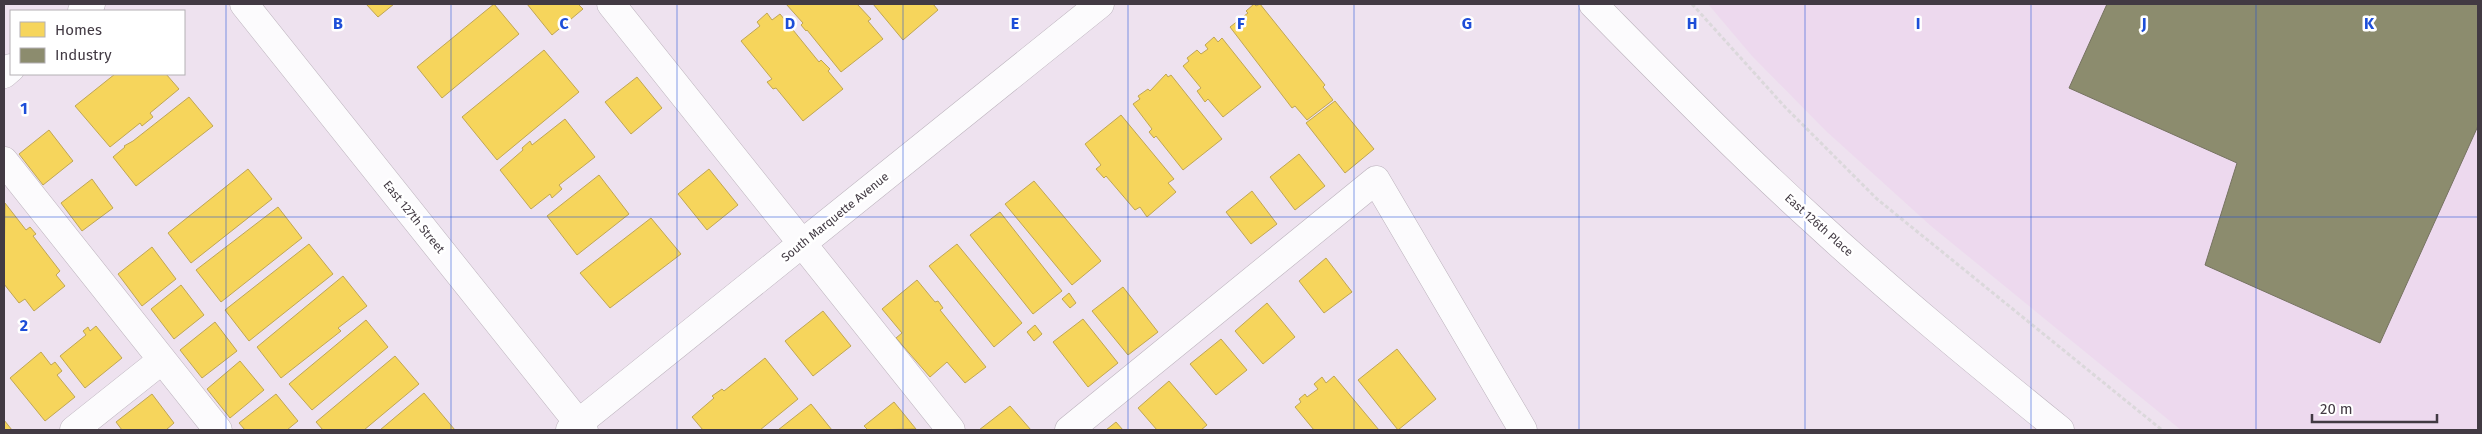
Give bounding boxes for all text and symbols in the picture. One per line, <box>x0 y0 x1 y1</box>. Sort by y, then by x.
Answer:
legend <box>10 10 185 75</box>
text: B <box>333 14 343 33</box>
text: C <box>559 14 569 33</box>
text: D <box>785 14 795 33</box>
text: E <box>1011 14 1019 33</box>
text: F <box>1237 14 1245 33</box>
text: G <box>1462 14 1472 33</box>
text: H <box>1687 14 1697 33</box>
text: I <box>1916 14 1920 33</box>
text: J <box>2140 14 2147 33</box>
text: K <box>2364 14 2375 33</box>
text: Homes <box>55 21 102 39</box>
text: Industry <box>55 46 112 64</box>
text: 1 <box>20 99 28 118</box>
street label: South Marquette Avenue <box>779 169 891 265</box>
street label: East 127th Street <box>380 178 448 257</box>
street label: East 126th Place <box>1782 191 1856 259</box>
text: 2 <box>20 316 28 335</box>
scale bar <box>2312 392 2437 424</box>
text: 20 m <box>2320 400 2353 418</box>

